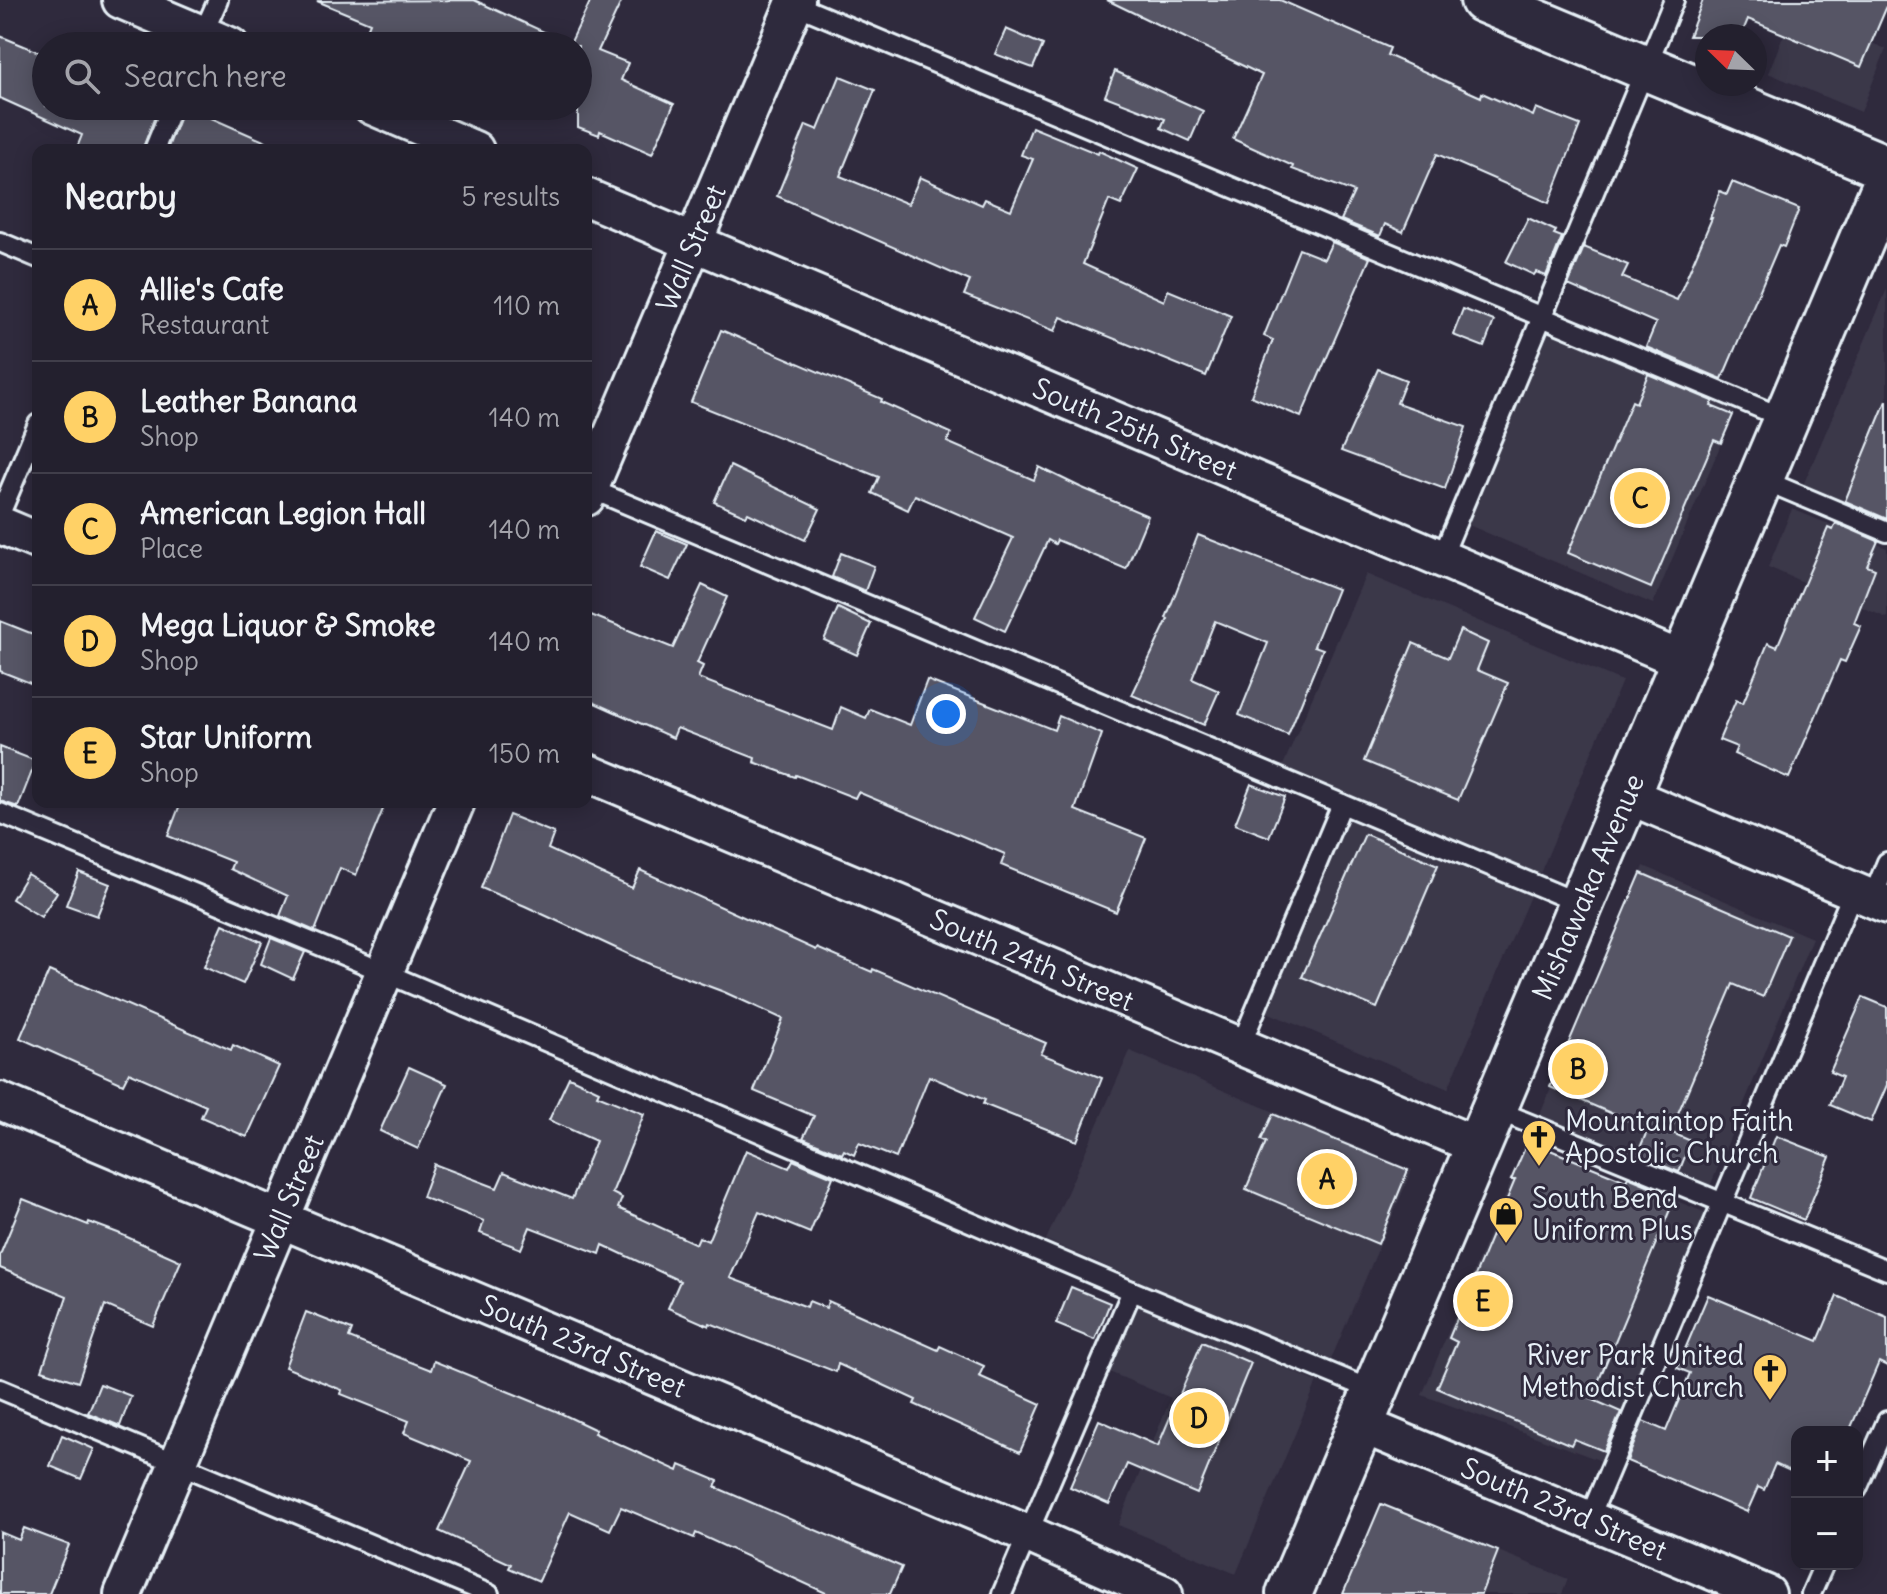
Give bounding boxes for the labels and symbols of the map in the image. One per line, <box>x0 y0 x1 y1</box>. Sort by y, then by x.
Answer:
north arrow <box>1695 24 1767 96</box>
street label: Wall Street <box>648 179 734 317</box>
street label: South 25th Street <box>1027 370 1243 488</box>
pin: C <box>1614 468 1666 528</box>
your location <box>926 694 966 734</box>
street label: Mishawaka Avenue <box>1524 768 1652 1006</box>
street label: South 24th Street <box>925 901 1139 1019</box>
pin: B <box>1552 1039 1604 1099</box>
place label: Mountaintop Faith Apostolic Church <box>1565 1103 1793 1171</box>
church icon: Mountaintop Faith Apostolic Church <box>1520 1118 1558 1168</box>
street label: Wall Street <box>246 1129 332 1267</box>
pin: A <box>1301 1149 1353 1209</box>
place label: South Bend Uniform Plus <box>1532 1180 1693 1248</box>
shop icon: South Bend Uniform Plus <box>1487 1195 1525 1245</box>
pin: E <box>1457 1271 1509 1331</box>
street label: South 23rd Street <box>475 1286 691 1406</box>
place label: River Park United Methodist Church <box>1521 1337 1744 1405</box>
church icon: River Park United Methodist Church <box>1751 1352 1789 1402</box>
pin: D <box>1173 1388 1225 1448</box>
street label: South 23rd Street <box>1456 1449 1672 1569</box>

